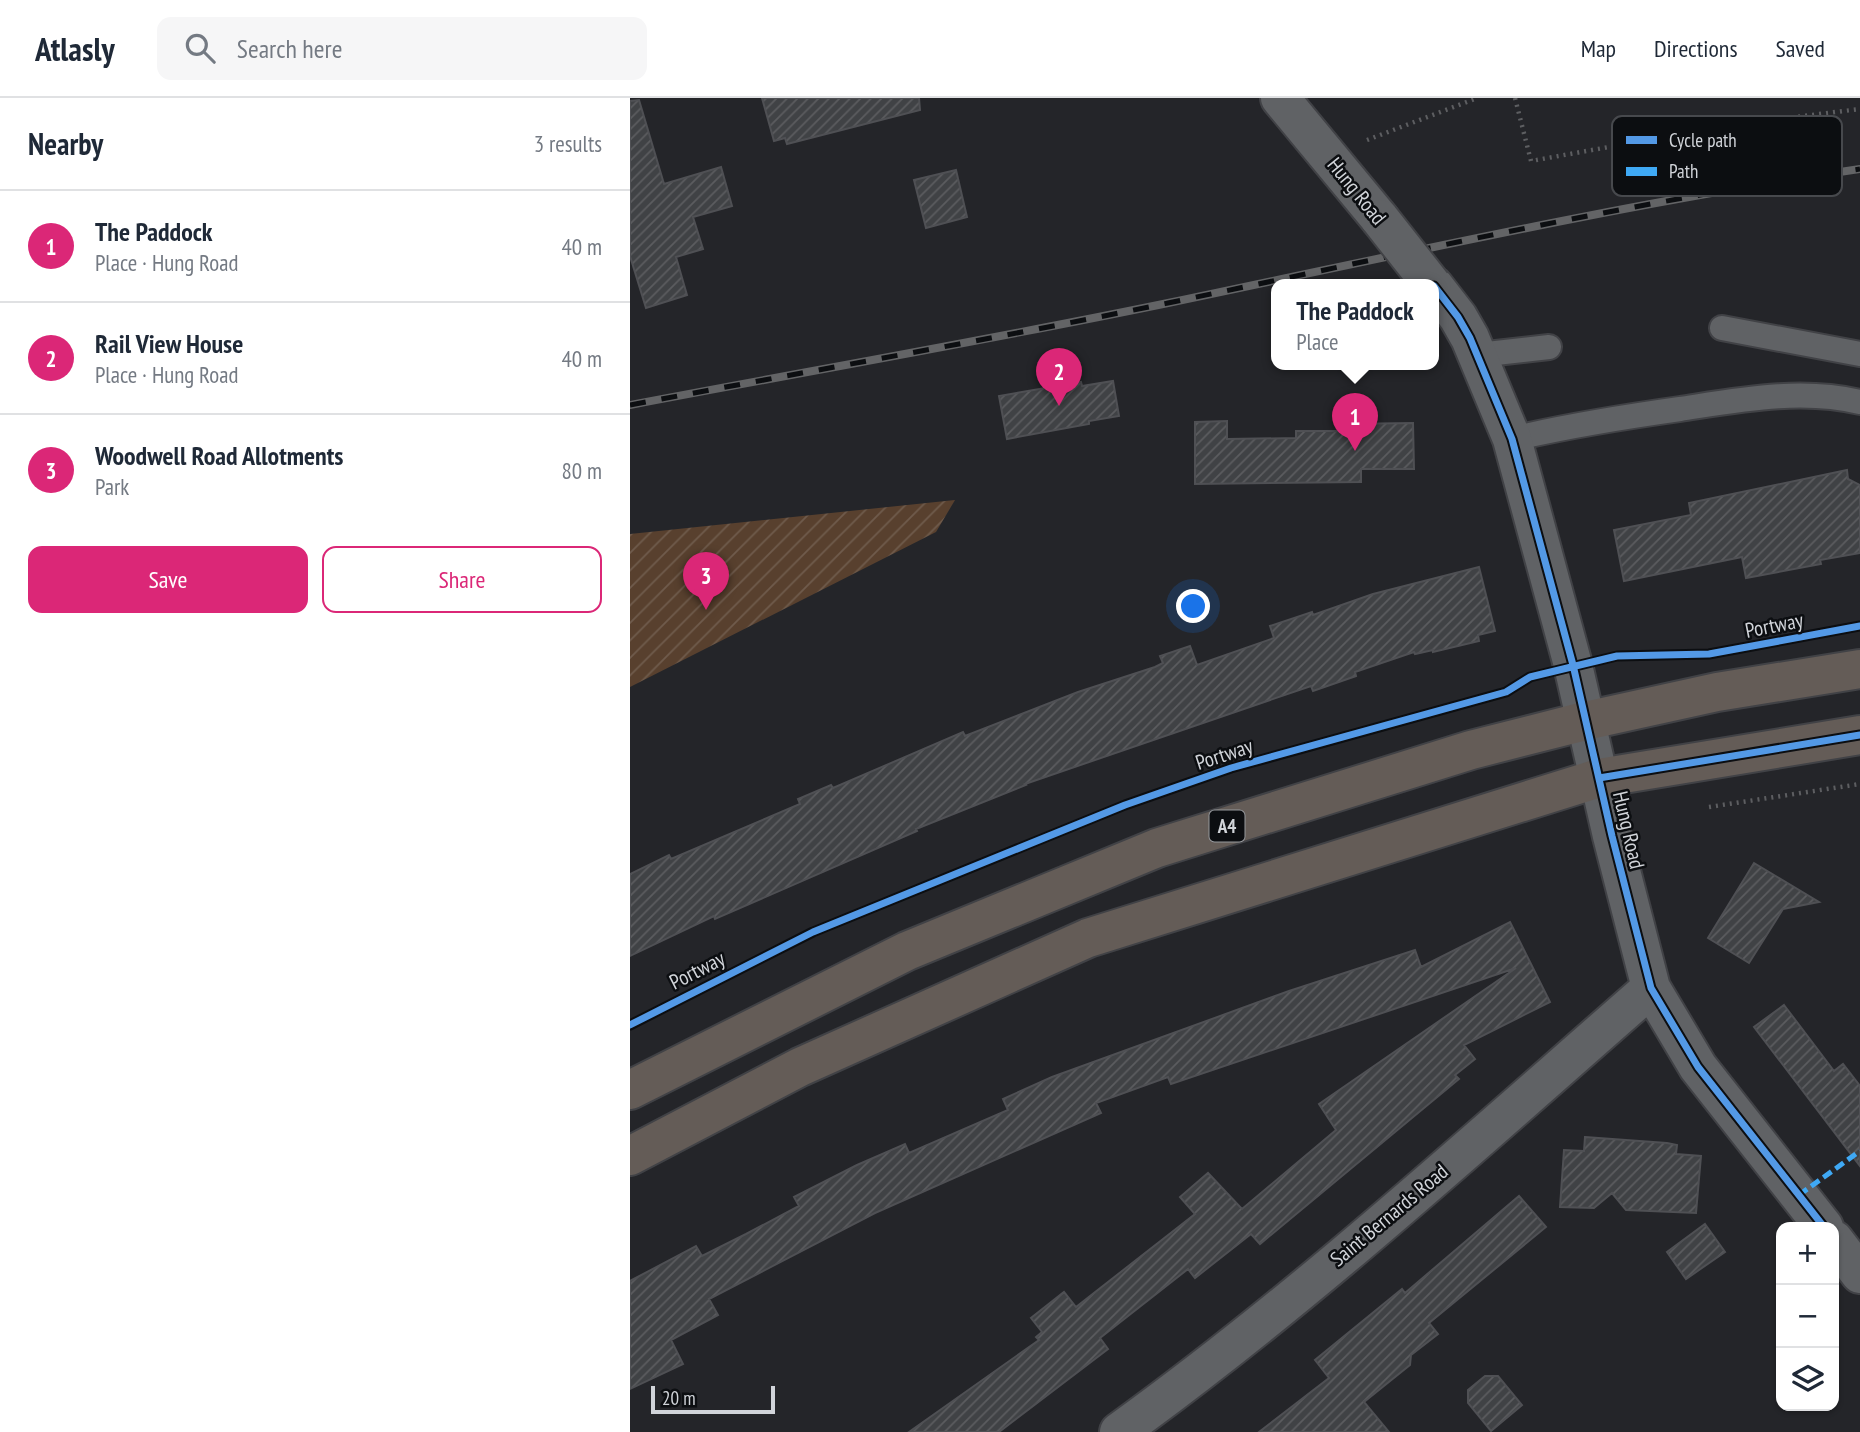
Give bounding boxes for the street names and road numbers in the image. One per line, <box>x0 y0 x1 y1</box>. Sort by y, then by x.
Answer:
street label: Hung Road <box>1322 152 1392 230</box>
street label: Portway <box>1743 606 1805 644</box>
street label: Portway <box>1192 732 1256 776</box>
street label: Hung Road <box>1607 788 1651 872</box>
road number: A4 <box>1210 810 1244 842</box>
street label: Portway <box>665 945 729 995</box>
street label: Saint Bernards Road <box>1325 1158 1453 1272</box>

